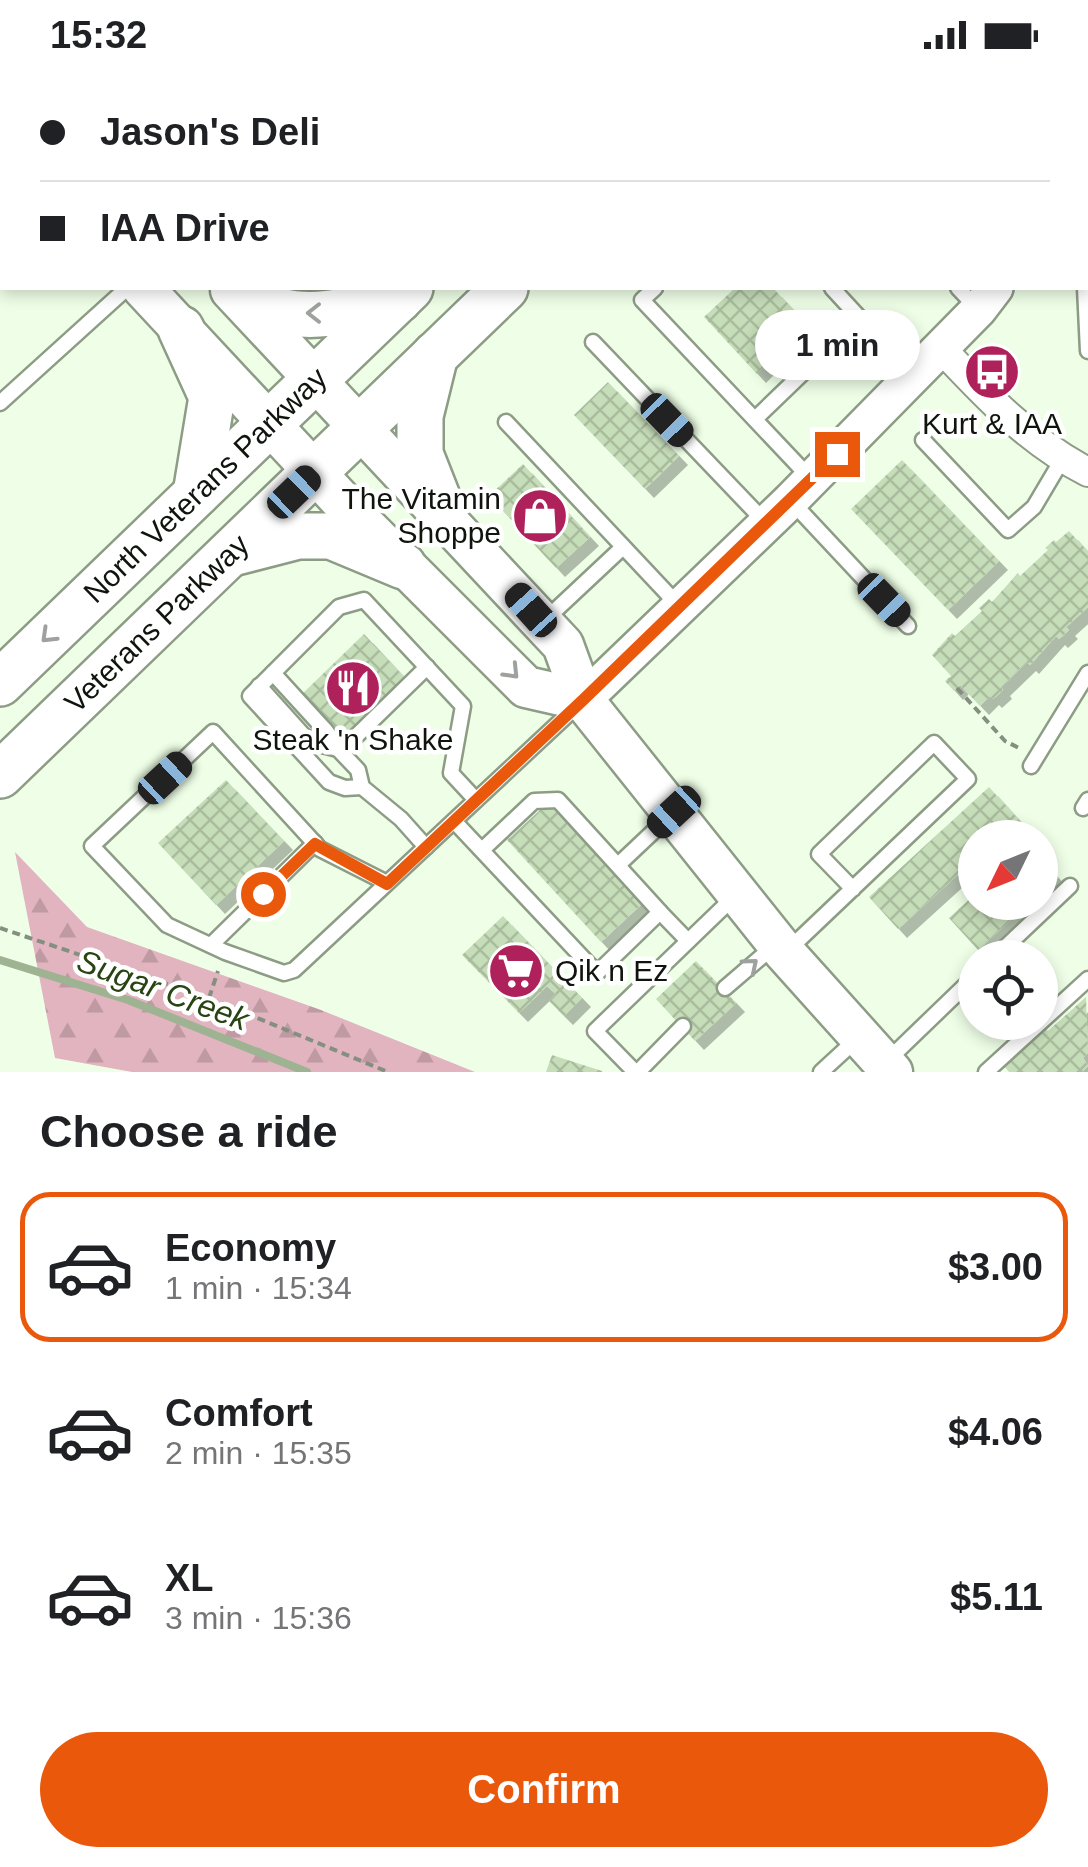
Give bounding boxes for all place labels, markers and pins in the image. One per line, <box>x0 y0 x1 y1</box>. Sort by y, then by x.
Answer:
bus stop icon: Kurt & IAA <box>962 342 1022 402</box>
place label: Kurt & IAA <box>922 407 1062 440</box>
place label: The Vitamin Shoppe <box>341 482 501 549</box>
shop icon: The Vitamin Shoppe <box>510 486 570 546</box>
restaurant icon: Steak 'n Shake <box>323 658 383 718</box>
place label: Steak 'n Shake <box>253 723 453 756</box>
supermarket icon: Qik n Ez <box>486 941 546 1001</box>
place label: Qik n Ez <box>555 954 668 987</box>

